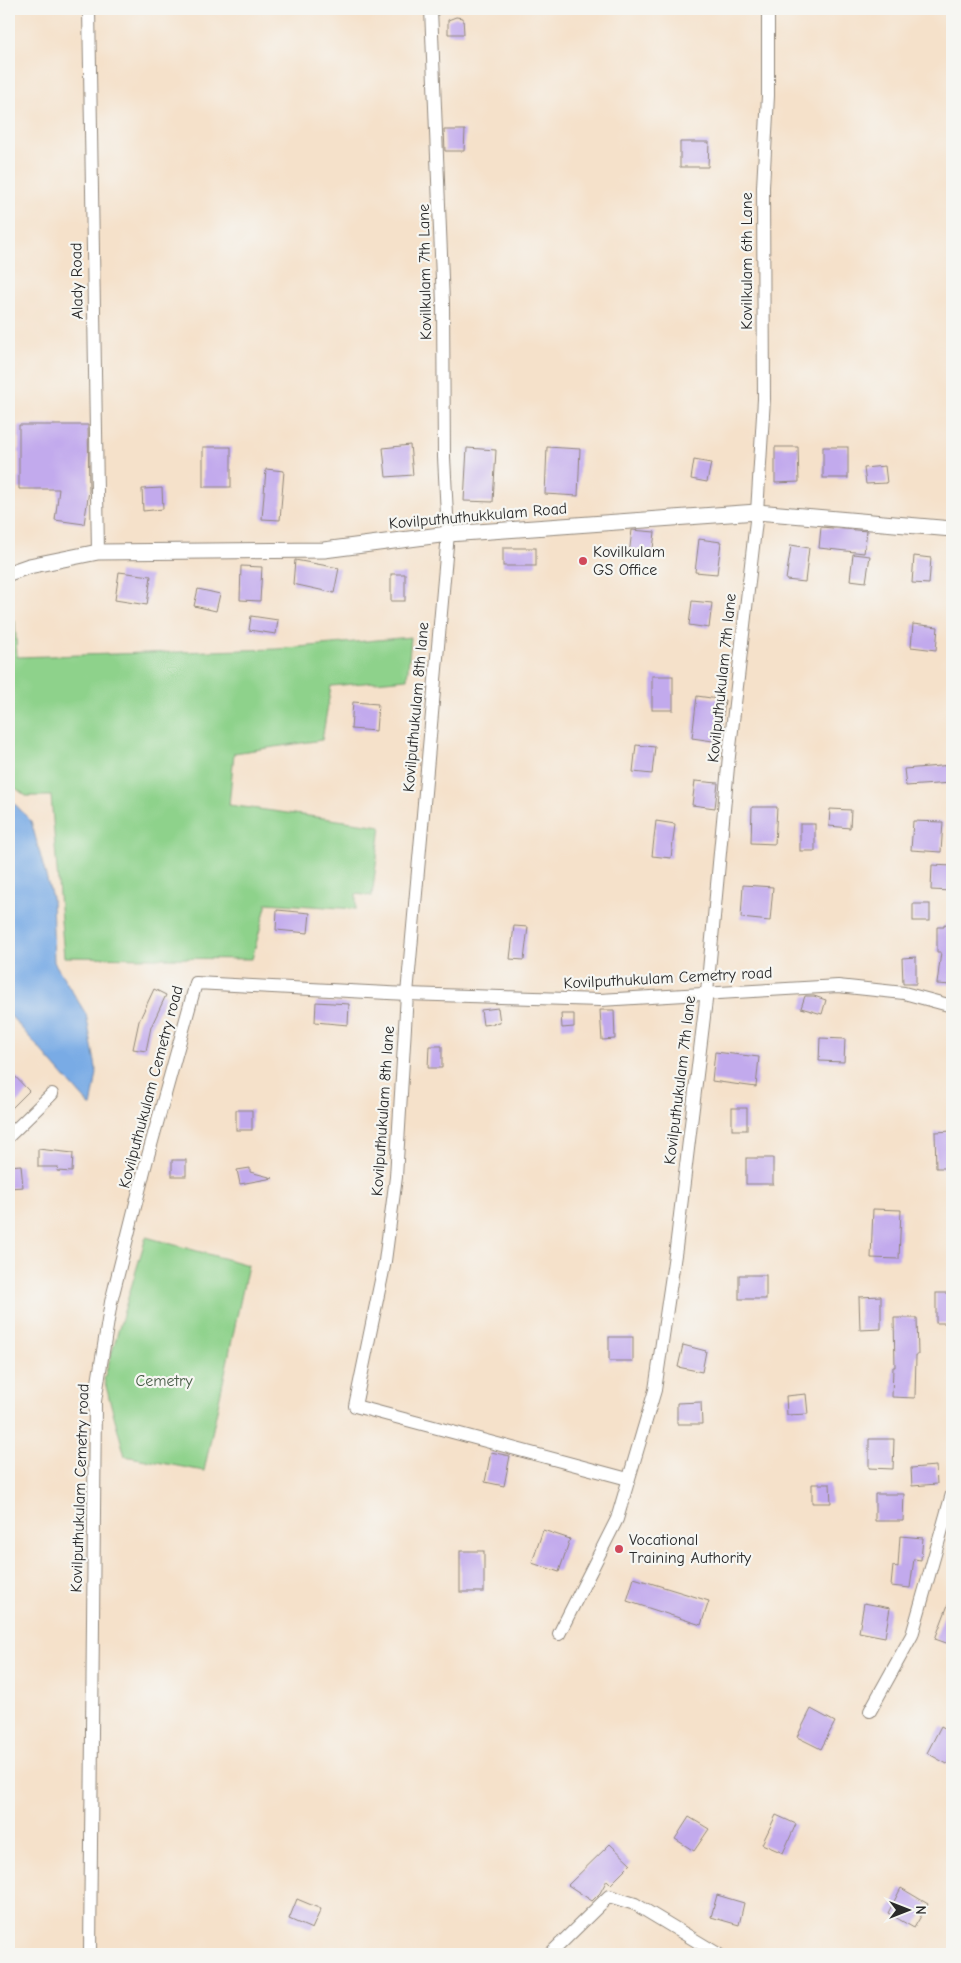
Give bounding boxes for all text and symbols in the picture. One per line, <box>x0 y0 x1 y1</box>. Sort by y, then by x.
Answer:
street label: Kovilkulam 6th Lane <box>738 192 756 330</box>
street label: Kovilkulam 7th Lane <box>415 204 435 340</box>
street label: Alady Road <box>67 243 87 319</box>
street label: Kovilputhuthukkulam Road <box>388 499 568 533</box>
place label: Kovilkulam GS Office <box>593 543 665 579</box>
marker: Kovilkulam GS Office <box>577 555 589 567</box>
street label: Kovilputhukulam 7th lane <box>704 593 740 763</box>
street label: Kovilputhukulam 8th lane <box>400 621 432 793</box>
street label: Kovilputhukulam Cemetry road <box>563 964 773 992</box>
street label: Kovilputhukulam Cemetry road <box>115 984 187 1190</box>
street label: Kovilputhukulam 7th lane <box>661 995 699 1165</box>
street label: Kovilputhukulam 8th lane <box>368 1025 398 1197</box>
park label: Cemetry <box>135 1372 193 1390</box>
street label: Kovilputhukulam Cemetry road <box>67 1383 93 1593</box>
place label: Vocational Training Authority <box>629 1531 752 1567</box>
marker: Vocational Training Authority <box>613 1543 625 1555</box>
north arrow <box>884 1886 934 1936</box>
text: N <box>912 1905 929 1915</box>

